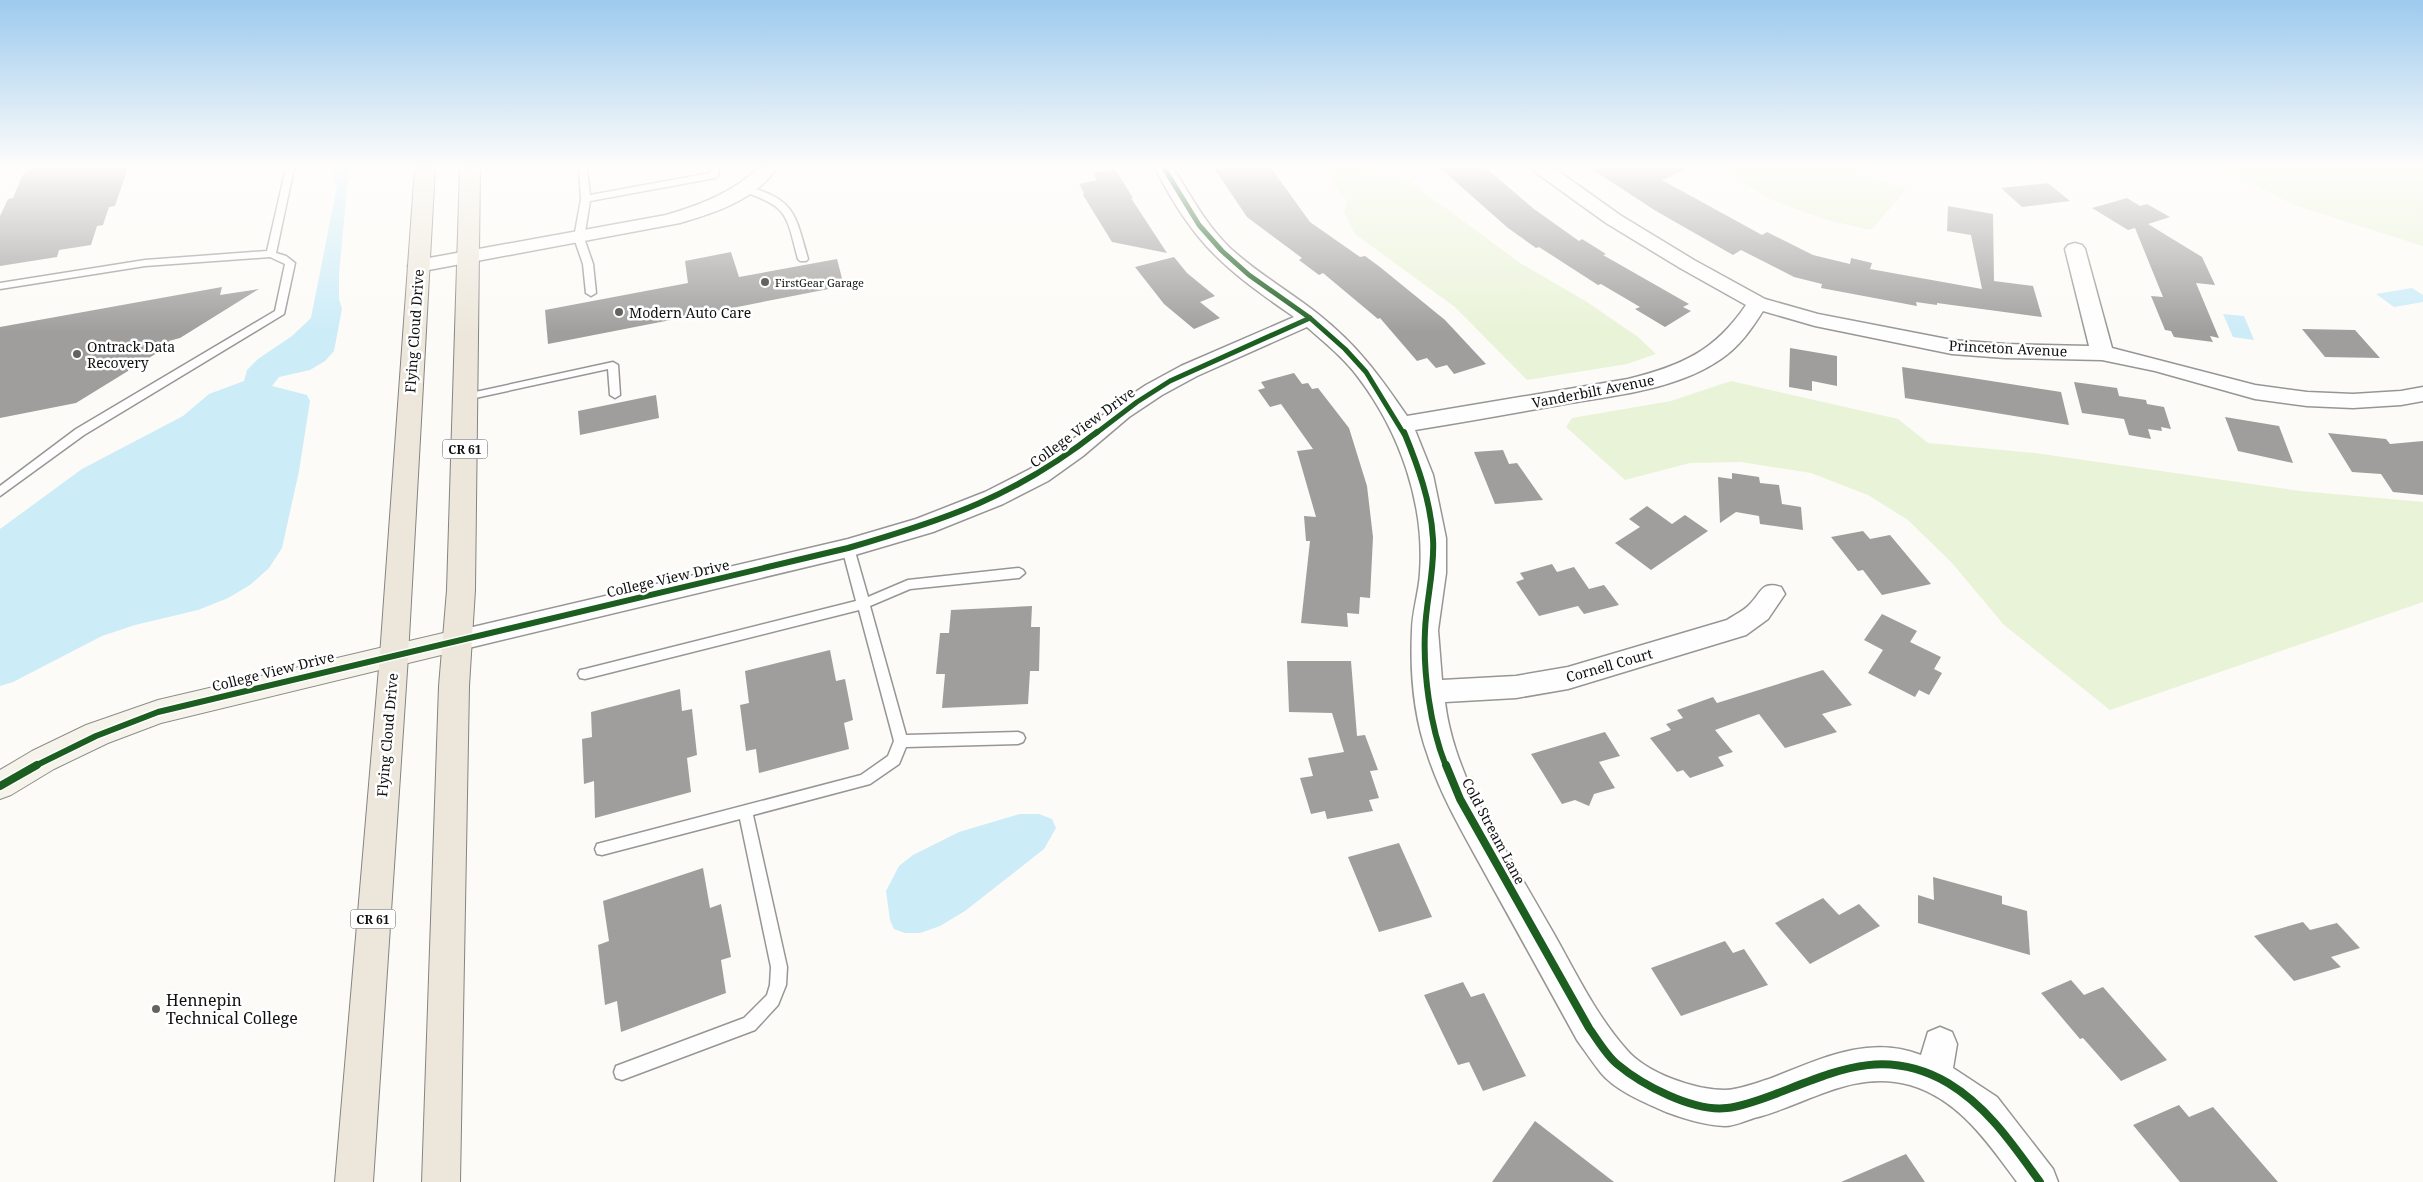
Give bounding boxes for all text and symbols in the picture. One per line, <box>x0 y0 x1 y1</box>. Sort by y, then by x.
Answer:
street label: Flying Cloud Drive <box>400 268 428 394</box>
place label: FirstGear Garage <box>775 275 864 290</box>
marker: FirstGear Garage <box>759 276 771 288</box>
place label: Modern Auto Care <box>629 303 751 322</box>
marker: Modern Auto Care <box>613 306 625 318</box>
street label: Princeton Avenue <box>1948 335 2068 361</box>
place label: Ontrack Data Recovery <box>87 337 175 372</box>
marker: Ontrack Data Recovery <box>71 348 83 360</box>
street label: Vanderbilt Avenue <box>1530 370 1656 412</box>
street label: College View Drive <box>1026 382 1138 472</box>
road number: CR 61 <box>442 439 488 458</box>
street label: College View Drive <box>605 555 731 601</box>
street label: Cornell Court <box>1564 644 1655 686</box>
street label: College View Drive <box>210 647 336 695</box>
street label: Flying Cloud Drive <box>372 672 402 798</box>
street label: Cold Stream Lane <box>1458 775 1530 887</box>
road number: CR 61 <box>350 910 396 929</box>
place label: Hennepin Technical College <box>166 989 298 1029</box>
marker: Hennepin Technical College <box>150 1003 162 1015</box>

